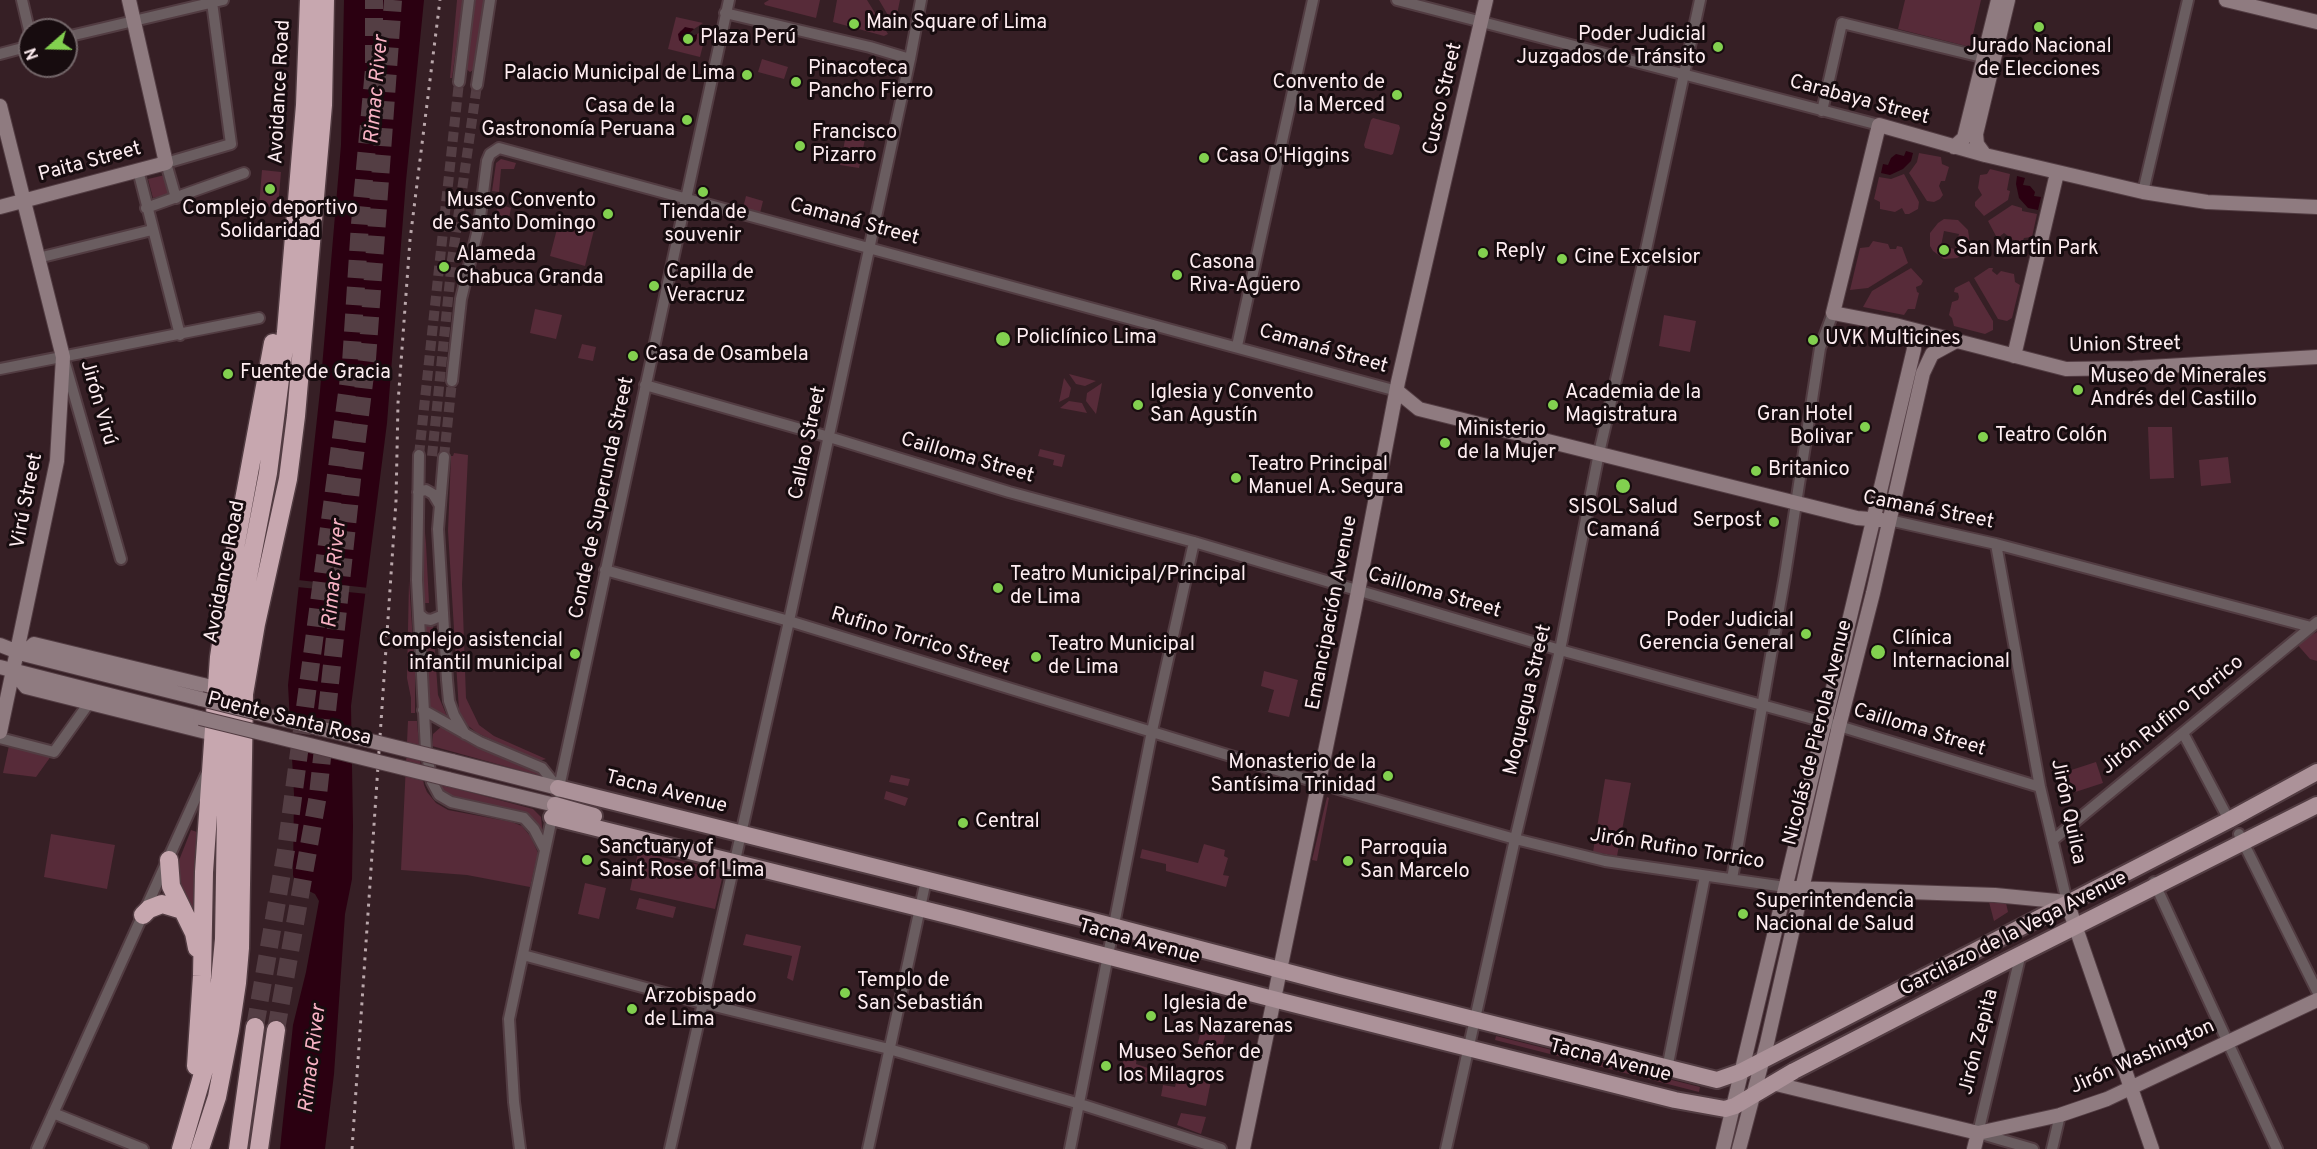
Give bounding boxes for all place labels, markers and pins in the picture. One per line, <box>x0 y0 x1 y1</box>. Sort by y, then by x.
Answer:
place label: Main Square of Lima <box>866 12 1047 36</box>
marker: Main Square of Lima <box>847 17 861 31</box>
marker: Jurado Nacional de Elecciones <box>2032 20 2046 34</box>
place label: Poder Judicial Juzgados de Tránsito <box>1516 24 1706 71</box>
place label: Plaza Perú <box>700 27 796 51</box>
marker: Plaza Perú <box>681 32 695 46</box>
place label: Jurado Nacional de Elecciones <box>1966 36 2112 83</box>
marker: Poder Judicial Juzgados de Tránsito <box>1711 40 1725 54</box>
place label: Pinacoteca Pancho Fierro <box>808 58 933 105</box>
place label: Palacio Municipal de Lima <box>504 63 735 87</box>
marker: Palacio Municipal de Lima <box>740 68 754 82</box>
place label: Convento de la Merced <box>1272 72 1385 119</box>
marker: Pinacoteca Pancho Fierro <box>789 75 803 89</box>
marker: Convento de la Merced <box>1390 88 1404 102</box>
place label: Casa de la Gastronomía Peruana <box>481 96 675 143</box>
marker: Casa de la Gastronomía Peruana <box>680 113 694 127</box>
place label: Francisco Pizarro <box>812 122 897 169</box>
marker: Francisco Pizarro <box>793 139 807 153</box>
place label: Casa O'Higgins <box>1216 146 1350 170</box>
marker: Casa O'Higgins <box>1197 151 1211 165</box>
marker: Complejo deportivo Solidaridad <box>263 182 277 196</box>
marker: Tienda de souvenir <box>696 185 710 199</box>
place label: Museo Convento de Santo Domingo <box>432 190 596 237</box>
place label: Complejo deportivo Solidaridad <box>182 198 358 245</box>
place label: Tienda de souvenir <box>659 202 747 249</box>
marker: Museo Convento de Santo Domingo <box>601 207 615 221</box>
place label: San Martin Park <box>1956 238 2099 262</box>
place label: Reply <box>1495 241 1546 265</box>
marker: San Martin Park <box>1937 243 1951 257</box>
place label: Alameda Chabuca Granda <box>456 244 603 291</box>
marker: Reply <box>1476 246 1490 260</box>
place label: Cine Excelsior <box>1574 247 1700 271</box>
place label: Casona Riva-Agüero <box>1189 252 1301 299</box>
marker: Cine Excelsior <box>1555 252 1569 266</box>
marker: Alameda Chabuca Granda <box>437 260 451 274</box>
place label: Capilla de Veracruz <box>666 262 754 309</box>
marker: Casona Riva-Agüero <box>1170 268 1184 282</box>
marker: Capilla de Veracruz <box>647 279 661 293</box>
place label: Policlínico Lima <box>1016 327 1157 351</box>
place label: UVK Multicines <box>1825 328 1961 352</box>
marker: Policlínico Lima <box>994 330 1012 348</box>
marker: UVK Multicines <box>1806 333 1820 347</box>
place label: Casa de Osambela <box>645 344 809 368</box>
marker: Casa de Osambela <box>626 349 640 363</box>
place label: Fuente de Gracia <box>240 362 391 386</box>
place label: Museo de Minerales Andrés del Castillo <box>2090 366 2267 413</box>
marker: Fuente de Gracia <box>221 367 235 381</box>
place label: Iglesia y Convento San Agustín <box>1150 382 1314 429</box>
place label: Academia de la Magistratura <box>1565 382 1701 429</box>
marker: Museo de Minerales Andrés del Castillo <box>2071 383 2085 397</box>
marker: Iglesia y Convento San Agustín <box>1131 398 1145 412</box>
marker: Academia de la Magistratura <box>1546 398 1560 412</box>
place label: Gran Hotel Bolivar <box>1757 404 1853 451</box>
place label: Ministerio de la Mujer <box>1457 419 1556 466</box>
marker: Gran Hotel Bolivar <box>1858 420 1872 434</box>
place label: Teatro Colón <box>1995 425 2107 449</box>
marker: Teatro Colón <box>1976 430 1990 444</box>
marker: Ministerio de la Mujer <box>1438 436 1452 450</box>
place label: Teatro Principal Manuel A. Segura <box>1248 454 1403 501</box>
place label: Britanico <box>1768 459 1850 483</box>
marker: Britanico <box>1749 464 1763 478</box>
marker: Teatro Principal Manuel A. Segura <box>1229 471 1243 485</box>
marker: SISOL Salud Camaná <box>1614 477 1632 495</box>
place label: SISOL Salud Camaná <box>1568 497 1678 544</box>
place label: Serpost <box>1692 510 1762 534</box>
marker: Serpost <box>1767 515 1781 529</box>
place label: Teatro Municipal/Principal de Lima <box>1010 564 1246 611</box>
marker: Teatro Municipal/Principal de Lima <box>991 581 1005 595</box>
place label: Poder Judicial Gerencia General <box>1639 610 1794 657</box>
marker: Poder Judicial Gerencia General <box>1799 627 1813 641</box>
place label: Clínica Internacional <box>1892 628 2010 675</box>
place label: Complejo asistencial infantil municipal <box>379 630 563 677</box>
place label: Teatro Municipal de Lima <box>1048 634 1195 681</box>
marker: Clínica Internacional <box>1869 643 1887 661</box>
marker: Complejo asistencial infantil municipal <box>568 647 582 661</box>
marker: Teatro Municipal de Lima <box>1029 650 1043 664</box>
place label: Monasterio de la Santísima Trinidad <box>1211 752 1376 799</box>
marker: Monasterio de la Santísima Trinidad <box>1381 769 1395 783</box>
place label: Central <box>975 811 1040 835</box>
marker: Central <box>956 816 970 830</box>
place label: Sanctuary of Saint Rose of Lima <box>599 837 764 884</box>
place label: Parroquia San Marcelo <box>1360 838 1470 885</box>
marker: Sanctuary of Saint Rose of Lima <box>580 853 594 867</box>
marker: Parroquia San Marcelo <box>1341 854 1355 868</box>
place label: Superintendencia Nacional de Salud <box>1755 891 1914 938</box>
marker: Superintendencia Nacional de Salud <box>1736 907 1750 921</box>
place label: Templo de San Sebastián <box>857 970 983 1017</box>
place label: Arzobispado de Lima <box>644 986 757 1033</box>
marker: Templo de San Sebastián <box>838 986 852 1000</box>
place label: Iglesia de Las Nazarenas <box>1163 993 1293 1040</box>
marker: Arzobispado de Lima <box>625 1002 639 1016</box>
marker: Iglesia de Las Nazarenas <box>1144 1009 1158 1023</box>
place label: Museo Señor de los Milagros <box>1118 1042 1261 1089</box>
marker: Museo Señor de los Milagros <box>1099 1059 1113 1073</box>

